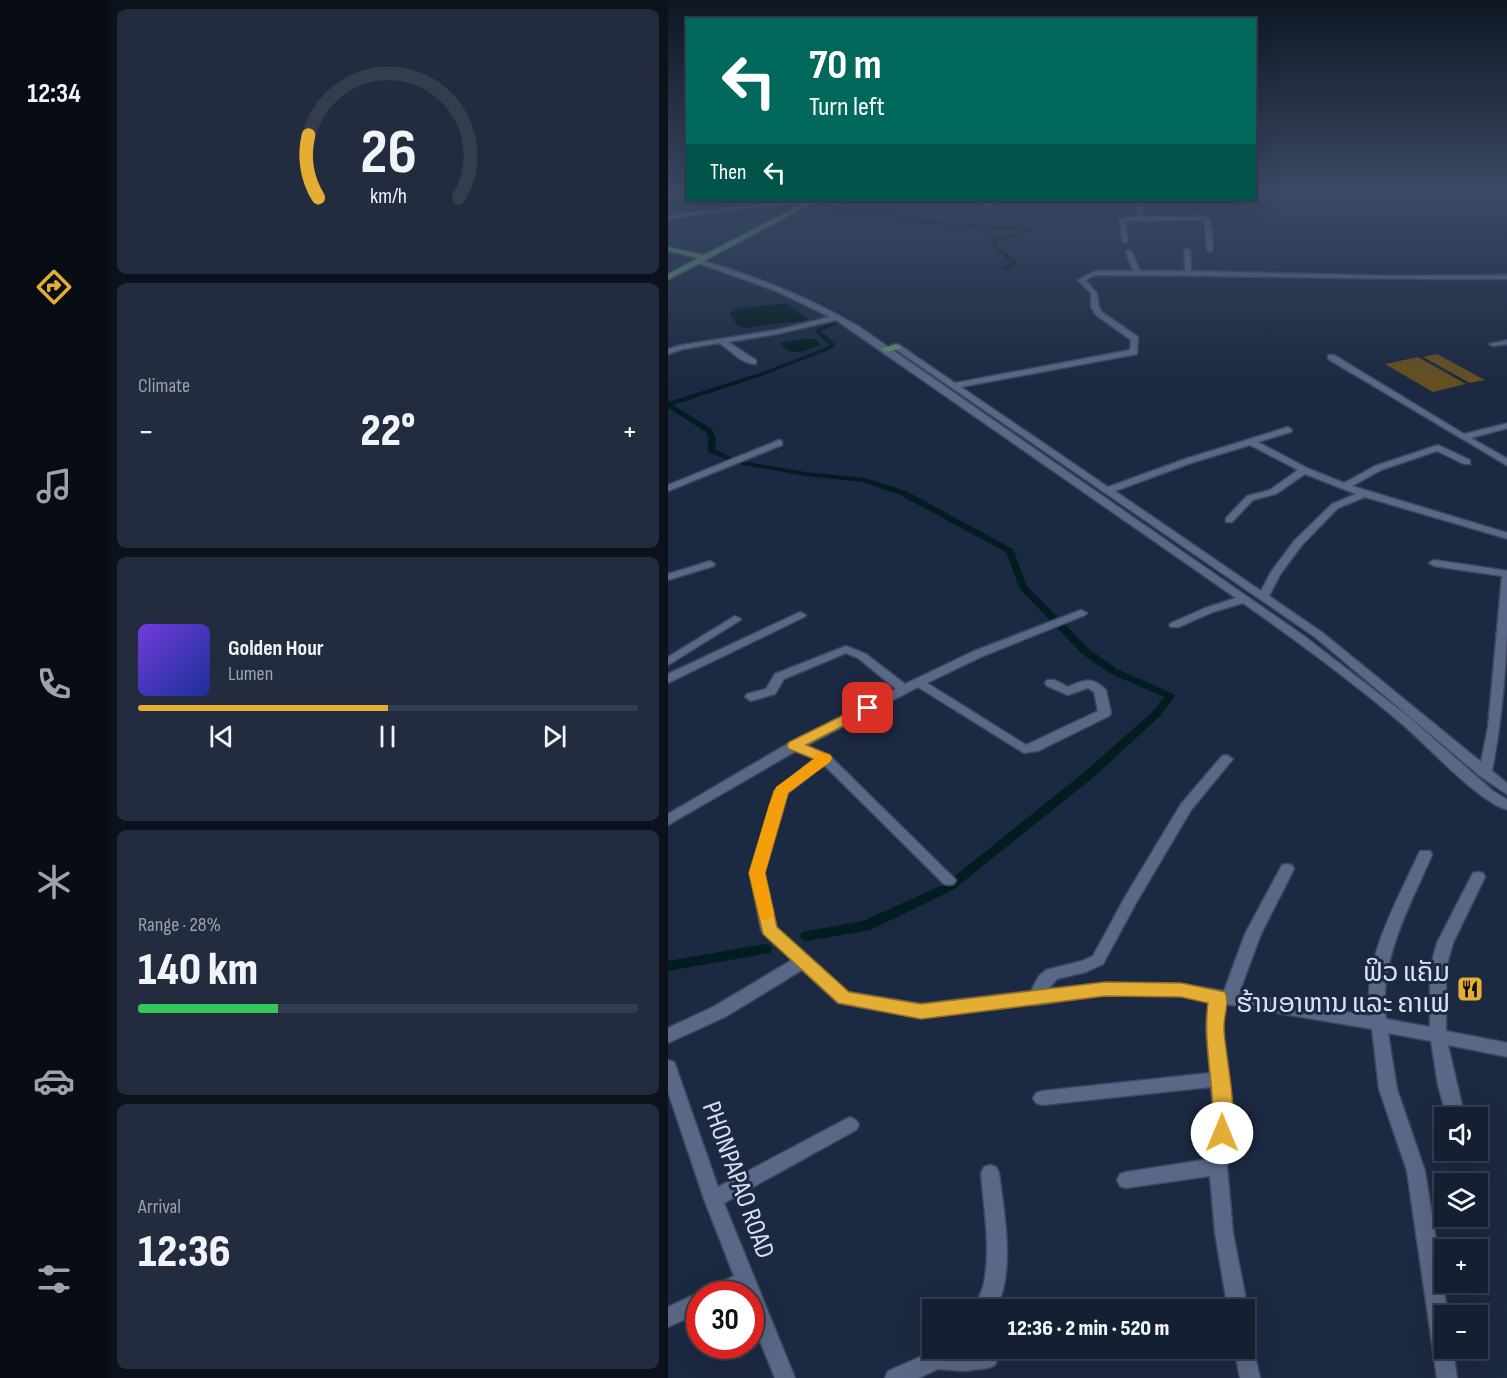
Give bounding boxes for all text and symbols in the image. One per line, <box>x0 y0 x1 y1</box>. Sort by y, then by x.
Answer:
text: 70 m <box>809 40 882 91</box>
icon: left <box>710 42 788 120</box>
text: 12:34 <box>27 78 81 110</box>
text: Turn left <box>809 91 885 123</box>
text: 26 <box>360 117 416 192</box>
icon: left <box>758 156 791 189</box>
text: Then <box>710 159 746 186</box>
text: km/h <box>369 185 407 210</box>
icon: directions <box>33 266 75 308</box>
text: Climate <box>138 374 190 398</box>
text: 22° <box>360 404 416 459</box>
text: − <box>138 412 154 452</box>
text: + <box>622 412 638 452</box>
icon: music <box>33 465 75 507</box>
text: Golden Hour <box>228 635 324 662</box>
text: Lumen <box>228 662 273 686</box>
icon: phone <box>33 663 75 705</box>
pin <box>842 682 893 733</box>
icon: arrive <box>851 691 884 724</box>
icon: previous <box>205 720 238 753</box>
icon: pause <box>371 720 404 753</box>
icon: next <box>538 720 571 753</box>
icon: climate <box>33 861 75 903</box>
text: Range · 28% <box>138 913 221 937</box>
text: 140 km <box>138 943 258 998</box>
place label: ຟິວ ແຄັມ ຮ້ານອາຫານ ແລະ ຄາເຟ <box>1236 957 1450 1020</box>
restaurant icon: ຟິວ ແຄັມ ຮ້ານອາຫານ ແລະ ຄາເຟ <box>1455 974 1485 1004</box>
icon: car <box>33 1060 75 1102</box>
street label: PHONPAPAO ROAD <box>695 1097 781 1263</box>
position arrow <box>1190 1101 1254 1165</box>
map controls <box>1434 1107 1488 1359</box>
button: sound <box>1434 1107 1488 1161</box>
button: layers <box>1434 1173 1488 1227</box>
text: Arrival <box>138 1195 181 1219</box>
text: 12:36 <box>138 1225 231 1280</box>
button: + <box>1434 1239 1488 1293</box>
icon: filters <box>33 1258 75 1300</box>
speed limit sign: 30 <box>686 1281 764 1359</box>
button: − <box>1434 1305 1488 1359</box>
text: 12:36 · 2 min · 520 m <box>1008 1315 1169 1342</box>

